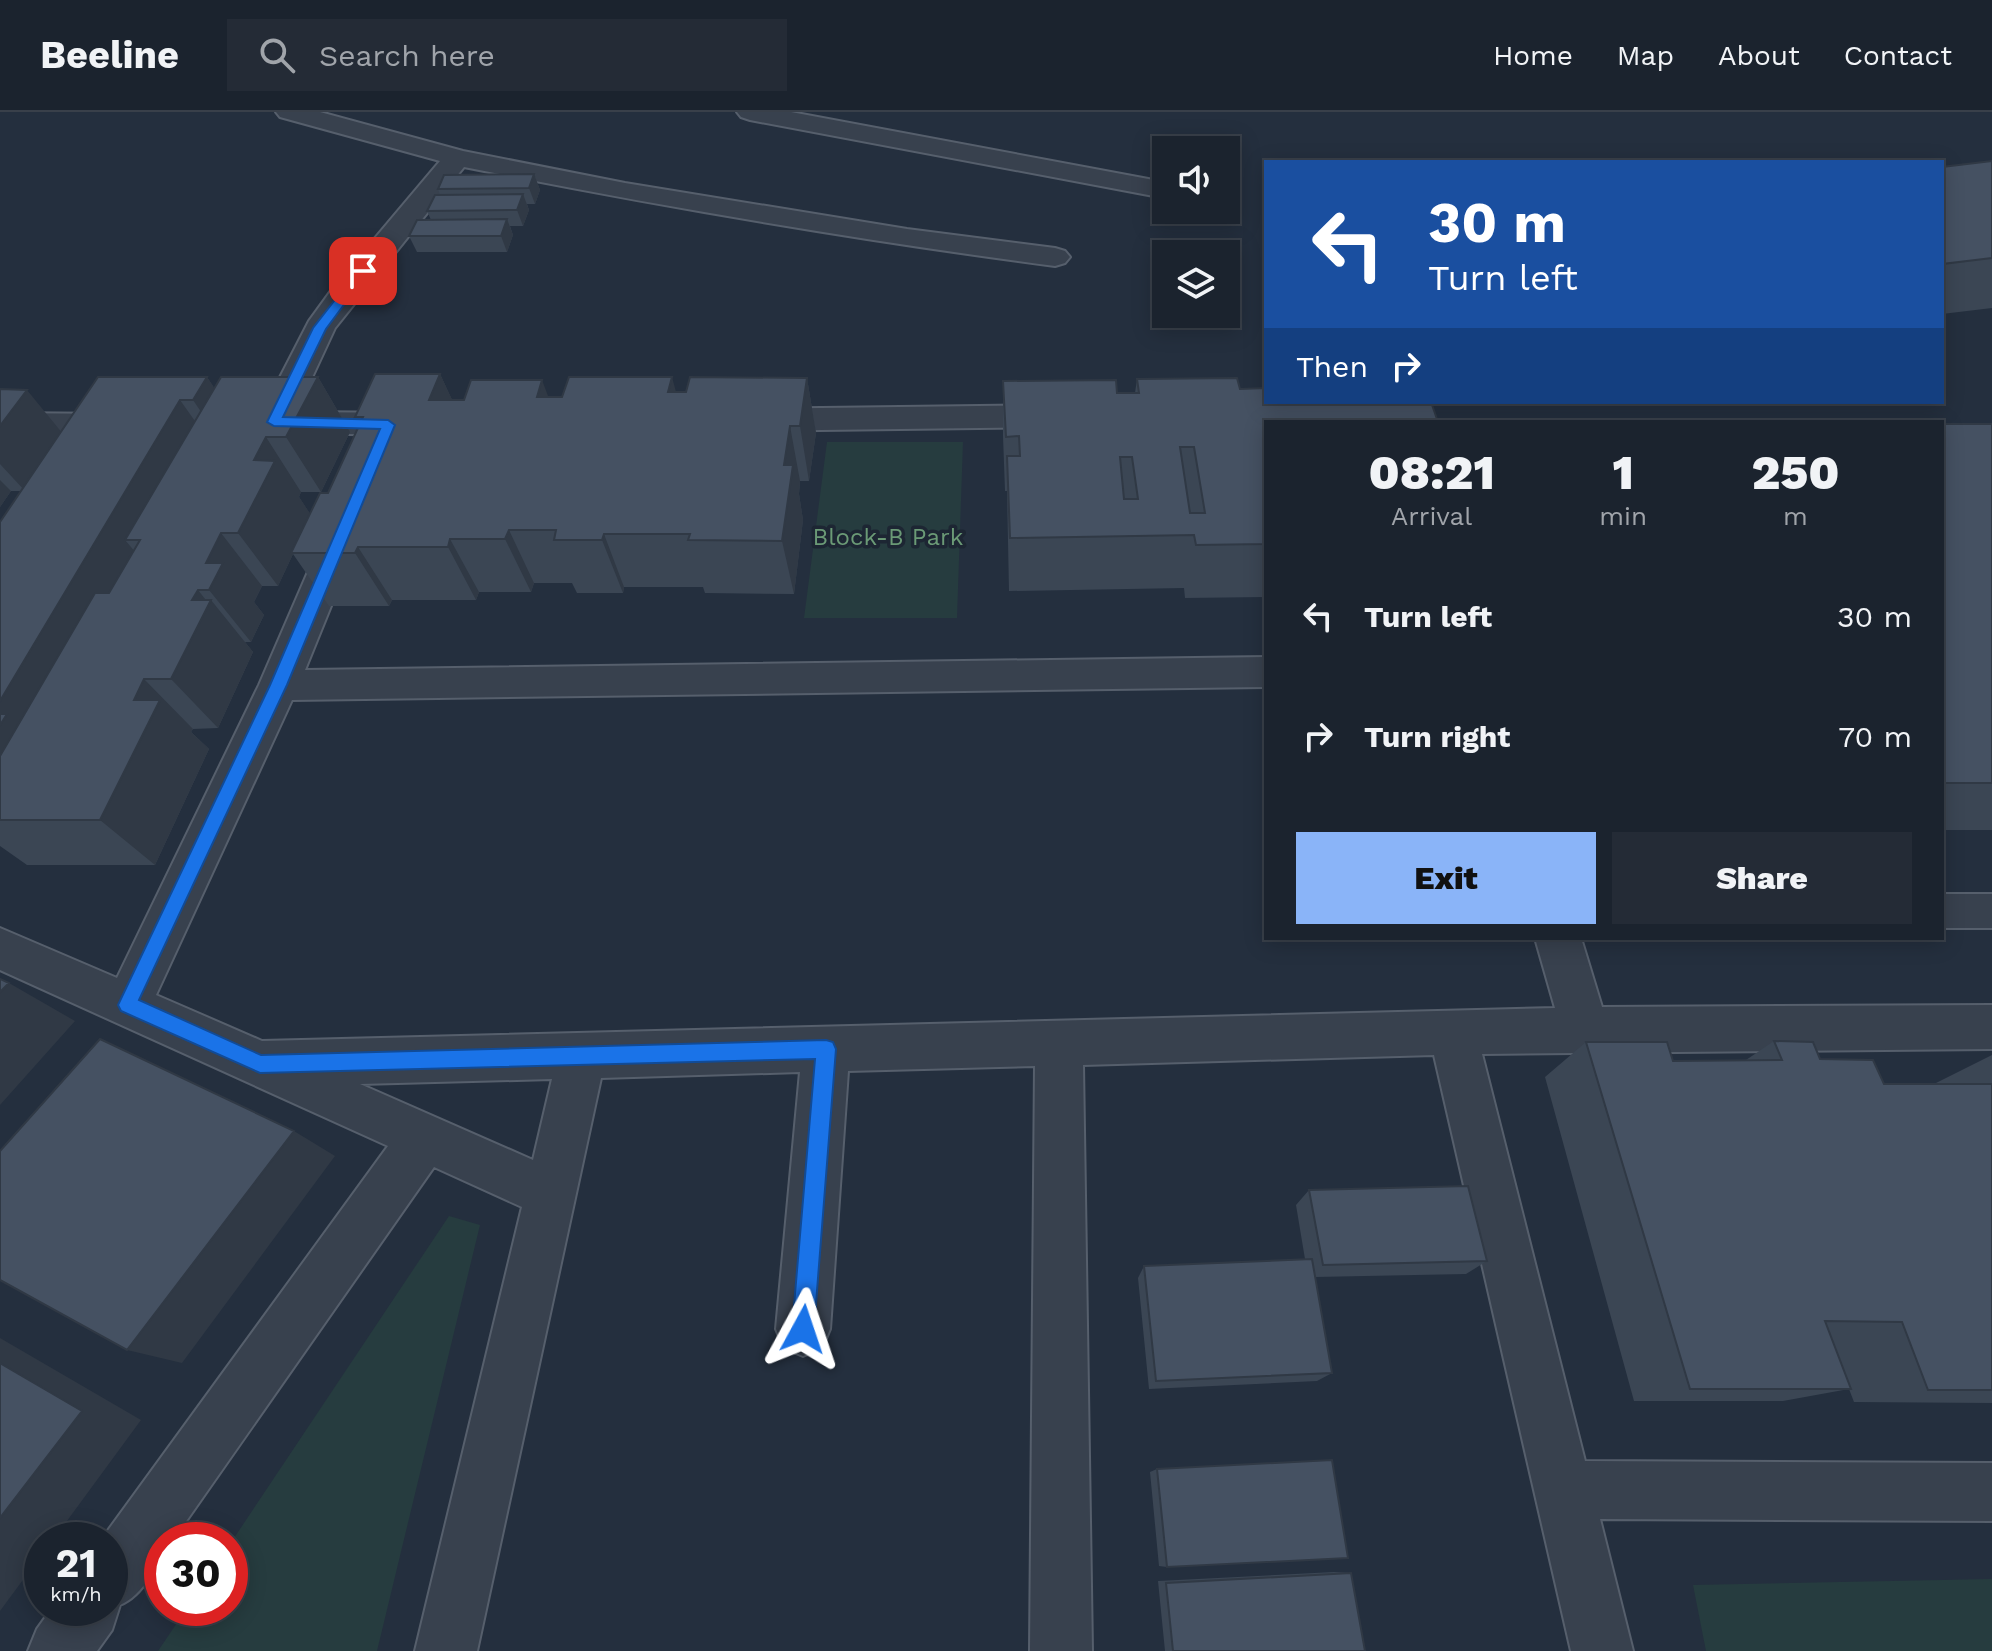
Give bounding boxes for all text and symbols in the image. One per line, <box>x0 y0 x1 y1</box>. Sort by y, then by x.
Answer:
search box <box>227 19 787 91</box>
text: Beeline <box>40 33 179 77</box>
icon: search <box>255 33 299 77</box>
text: Search here <box>319 38 495 73</box>
text: Home <box>1493 39 1573 72</box>
text: Map <box>1617 39 1674 72</box>
text: About <box>1718 39 1800 72</box>
text: Contact <box>1844 39 1952 72</box>
map controls <box>1152 136 1240 328</box>
button: sound <box>1152 136 1240 224</box>
text: 30 m <box>1428 190 1566 256</box>
icon: left <box>1296 192 1400 296</box>
pin <box>329 237 397 305</box>
button: layers <box>1152 240 1240 328</box>
icon: arrive <box>341 249 385 293</box>
text: Turn left <box>1428 257 1578 299</box>
icon: right <box>1384 344 1428 388</box>
text: Then <box>1296 349 1368 384</box>
text: 08:21 <box>1368 444 1495 501</box>
text: 1 <box>1612 444 1634 501</box>
text: 250 <box>1751 444 1840 501</box>
text: Arrival <box>1391 501 1472 531</box>
text: min <box>1599 501 1647 531</box>
text: m <box>1783 501 1808 531</box>
park label: Block-B Park <box>813 523 964 551</box>
icon: left <box>1296 594 1340 638</box>
text: Turn left <box>1364 599 1492 634</box>
text: 30 m <box>1837 599 1912 634</box>
icon: right <box>1296 714 1340 758</box>
text: Turn right <box>1364 719 1510 754</box>
text: 70 m <box>1838 719 1912 754</box>
button: Exit <box>1296 832 1596 924</box>
button: Share <box>1612 832 1912 924</box>
position arrow <box>761 1287 845 1371</box>
speed limit sign: 30 <box>144 1522 248 1626</box>
text: 21 <box>55 1540 97 1587</box>
text: km/h <box>50 1582 102 1606</box>

